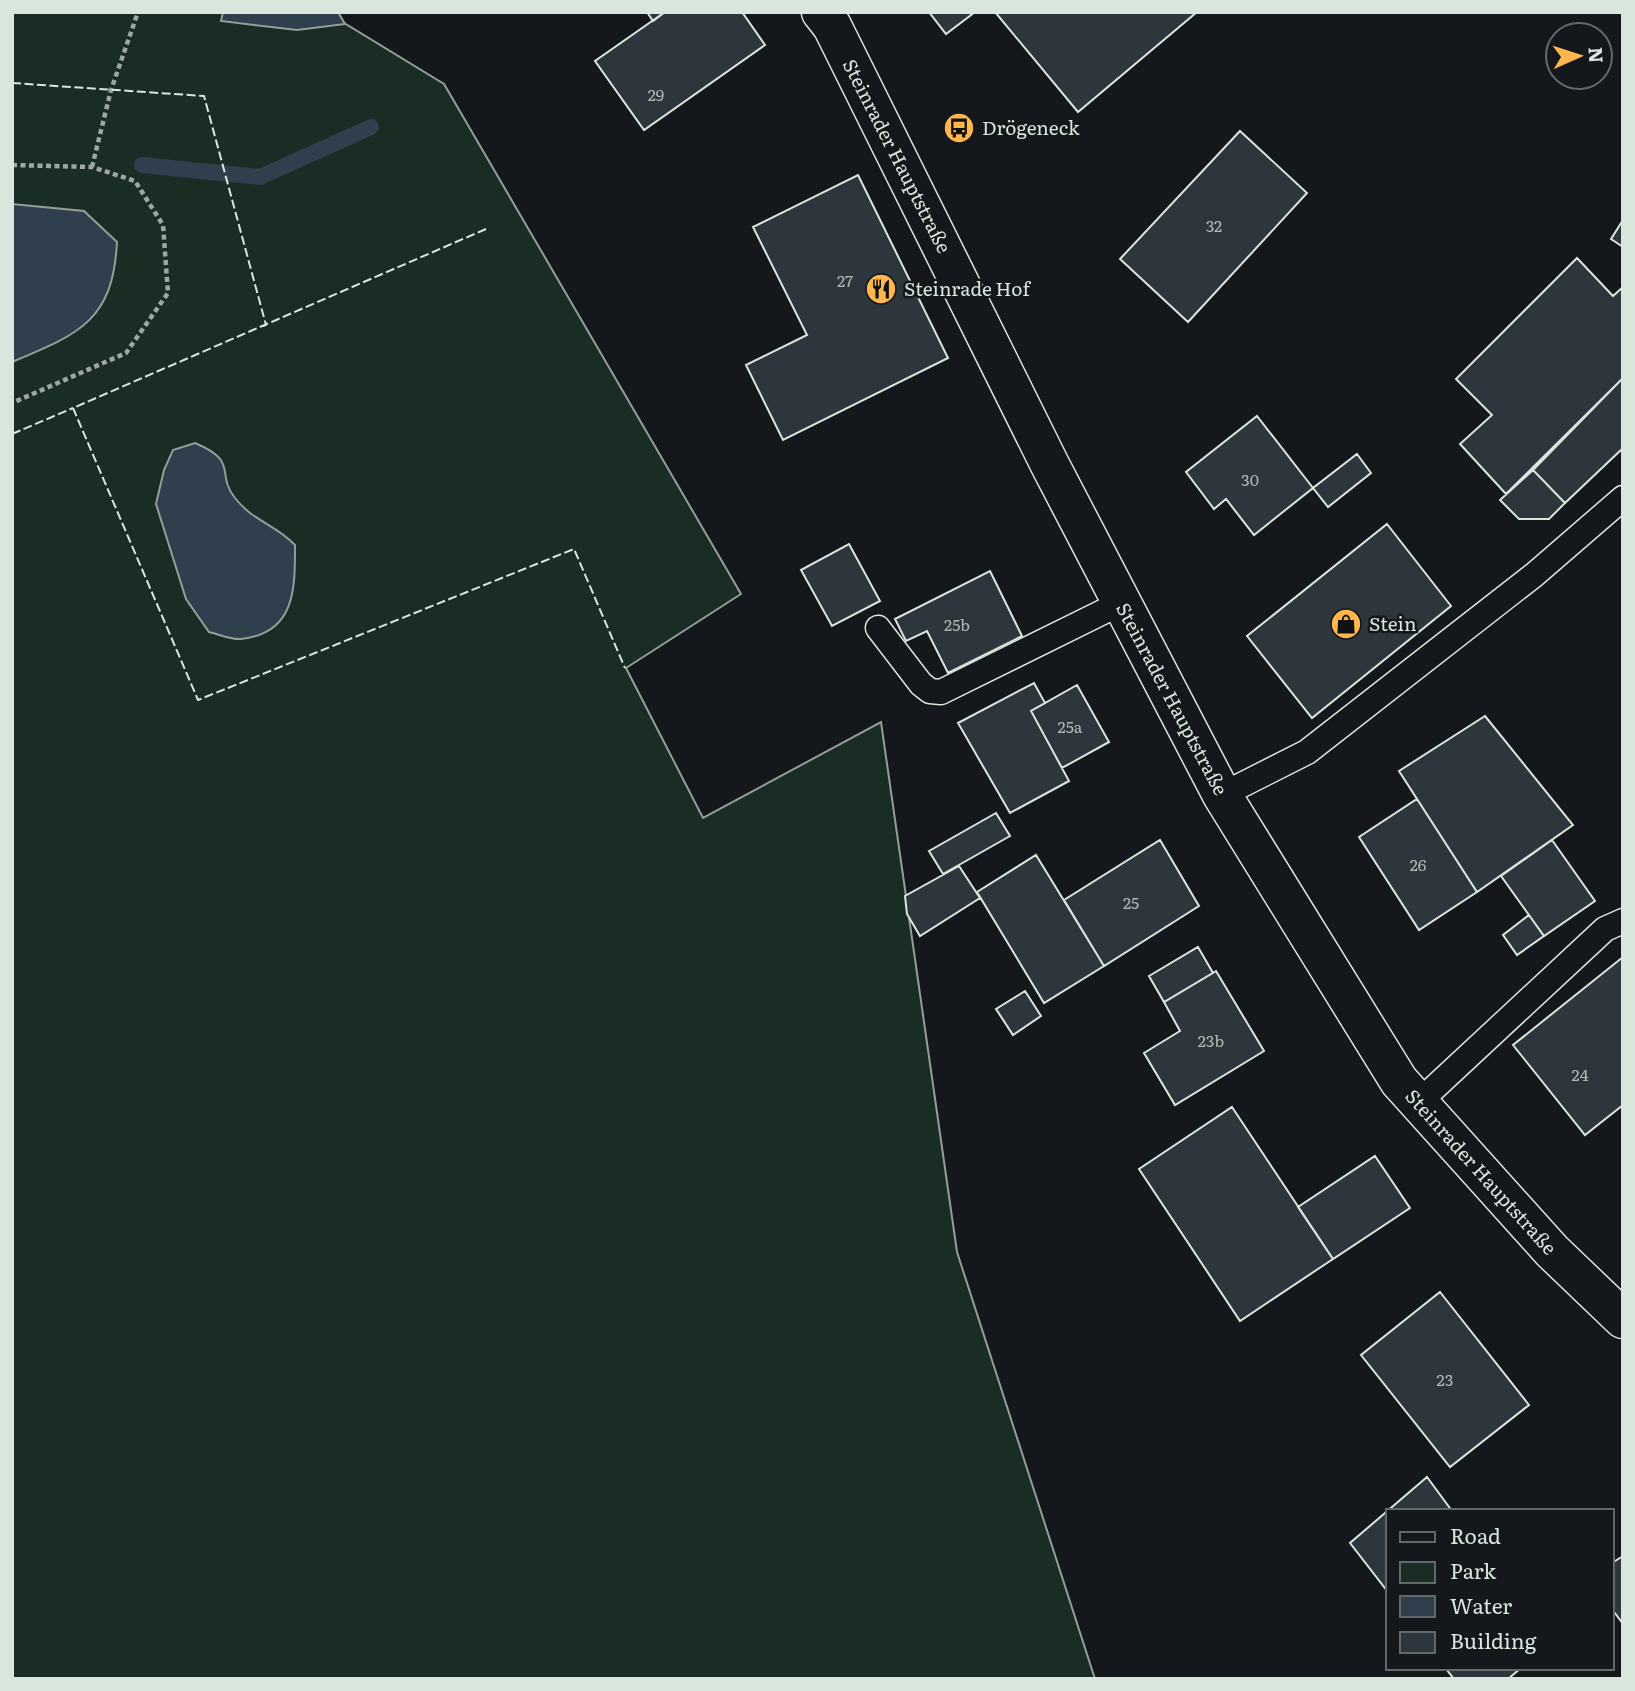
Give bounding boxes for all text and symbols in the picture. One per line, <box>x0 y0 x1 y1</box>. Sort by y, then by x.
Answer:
north arrow <box>1544 21 1614 91</box>
text: N <box>1583 46 1611 64</box>
street label: Steinrader Hauptstraße <box>837 54 959 258</box>
house number: 29 <box>648 82 664 106</box>
bus stop icon: Drögeneck <box>942 111 976 145</box>
place label: Drögeneck <box>982 113 1080 141</box>
house number: 32 <box>1206 213 1222 237</box>
house number: 27 <box>837 268 853 292</box>
restaurant icon: Steinrade Hof <box>864 272 898 306</box>
place label: Steinrade Hof <box>904 274 1031 302</box>
house number: 30 <box>1241 467 1259 491</box>
street label: Steinrader Hauptstraße <box>1110 597 1236 800</box>
shop icon: Stein <box>1329 607 1363 641</box>
place label: Stein <box>1369 609 1417 637</box>
house number: 25b <box>944 612 970 636</box>
house number: 25a <box>1058 714 1083 738</box>
house number: 26 <box>1410 852 1427 876</box>
house number: 25 <box>1123 890 1139 914</box>
house number: 23b <box>1198 1028 1224 1052</box>
house number: 24 <box>1572 1062 1589 1086</box>
street label: Steinrader Hauptstraße <box>1400 1082 1564 1260</box>
house number: 23 <box>1437 1367 1453 1391</box>
legend <box>1386 1509 1614 1670</box>
text: Road <box>1450 1519 1501 1550</box>
text: Park <box>1450 1554 1496 1585</box>
text: Water <box>1450 1589 1512 1620</box>
text: Building <box>1450 1624 1537 1655</box>

